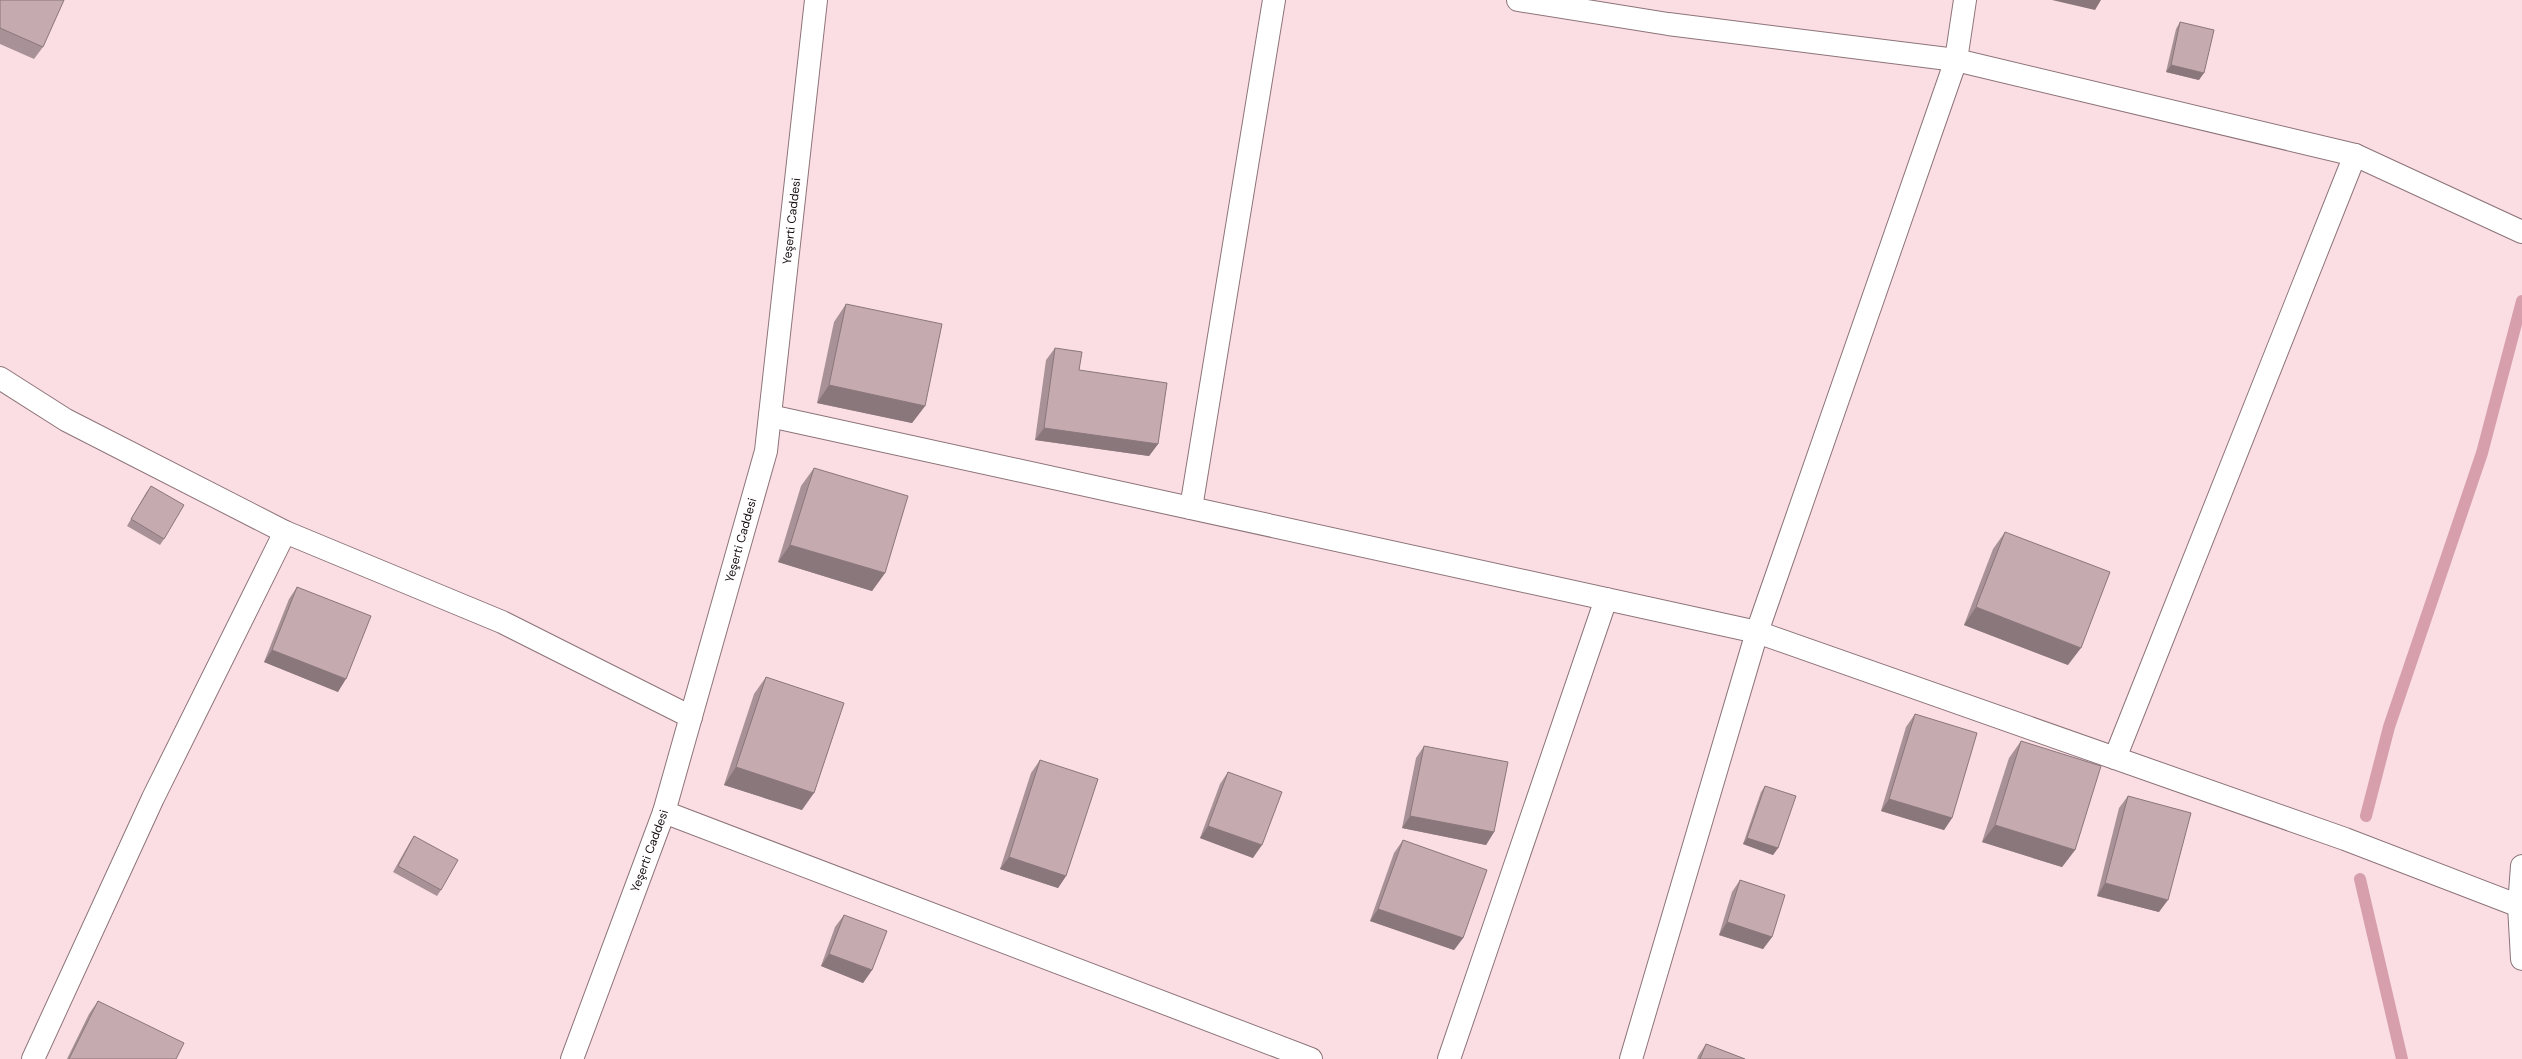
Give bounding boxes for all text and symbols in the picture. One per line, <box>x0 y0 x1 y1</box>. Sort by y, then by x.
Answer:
street label: Yeşerti Caddesi <box>779 177 804 265</box>
street label: Yeşerti Caddesi <box>721 496 760 584</box>
street label: Yeşerti Caddesi <box>627 808 672 894</box>

